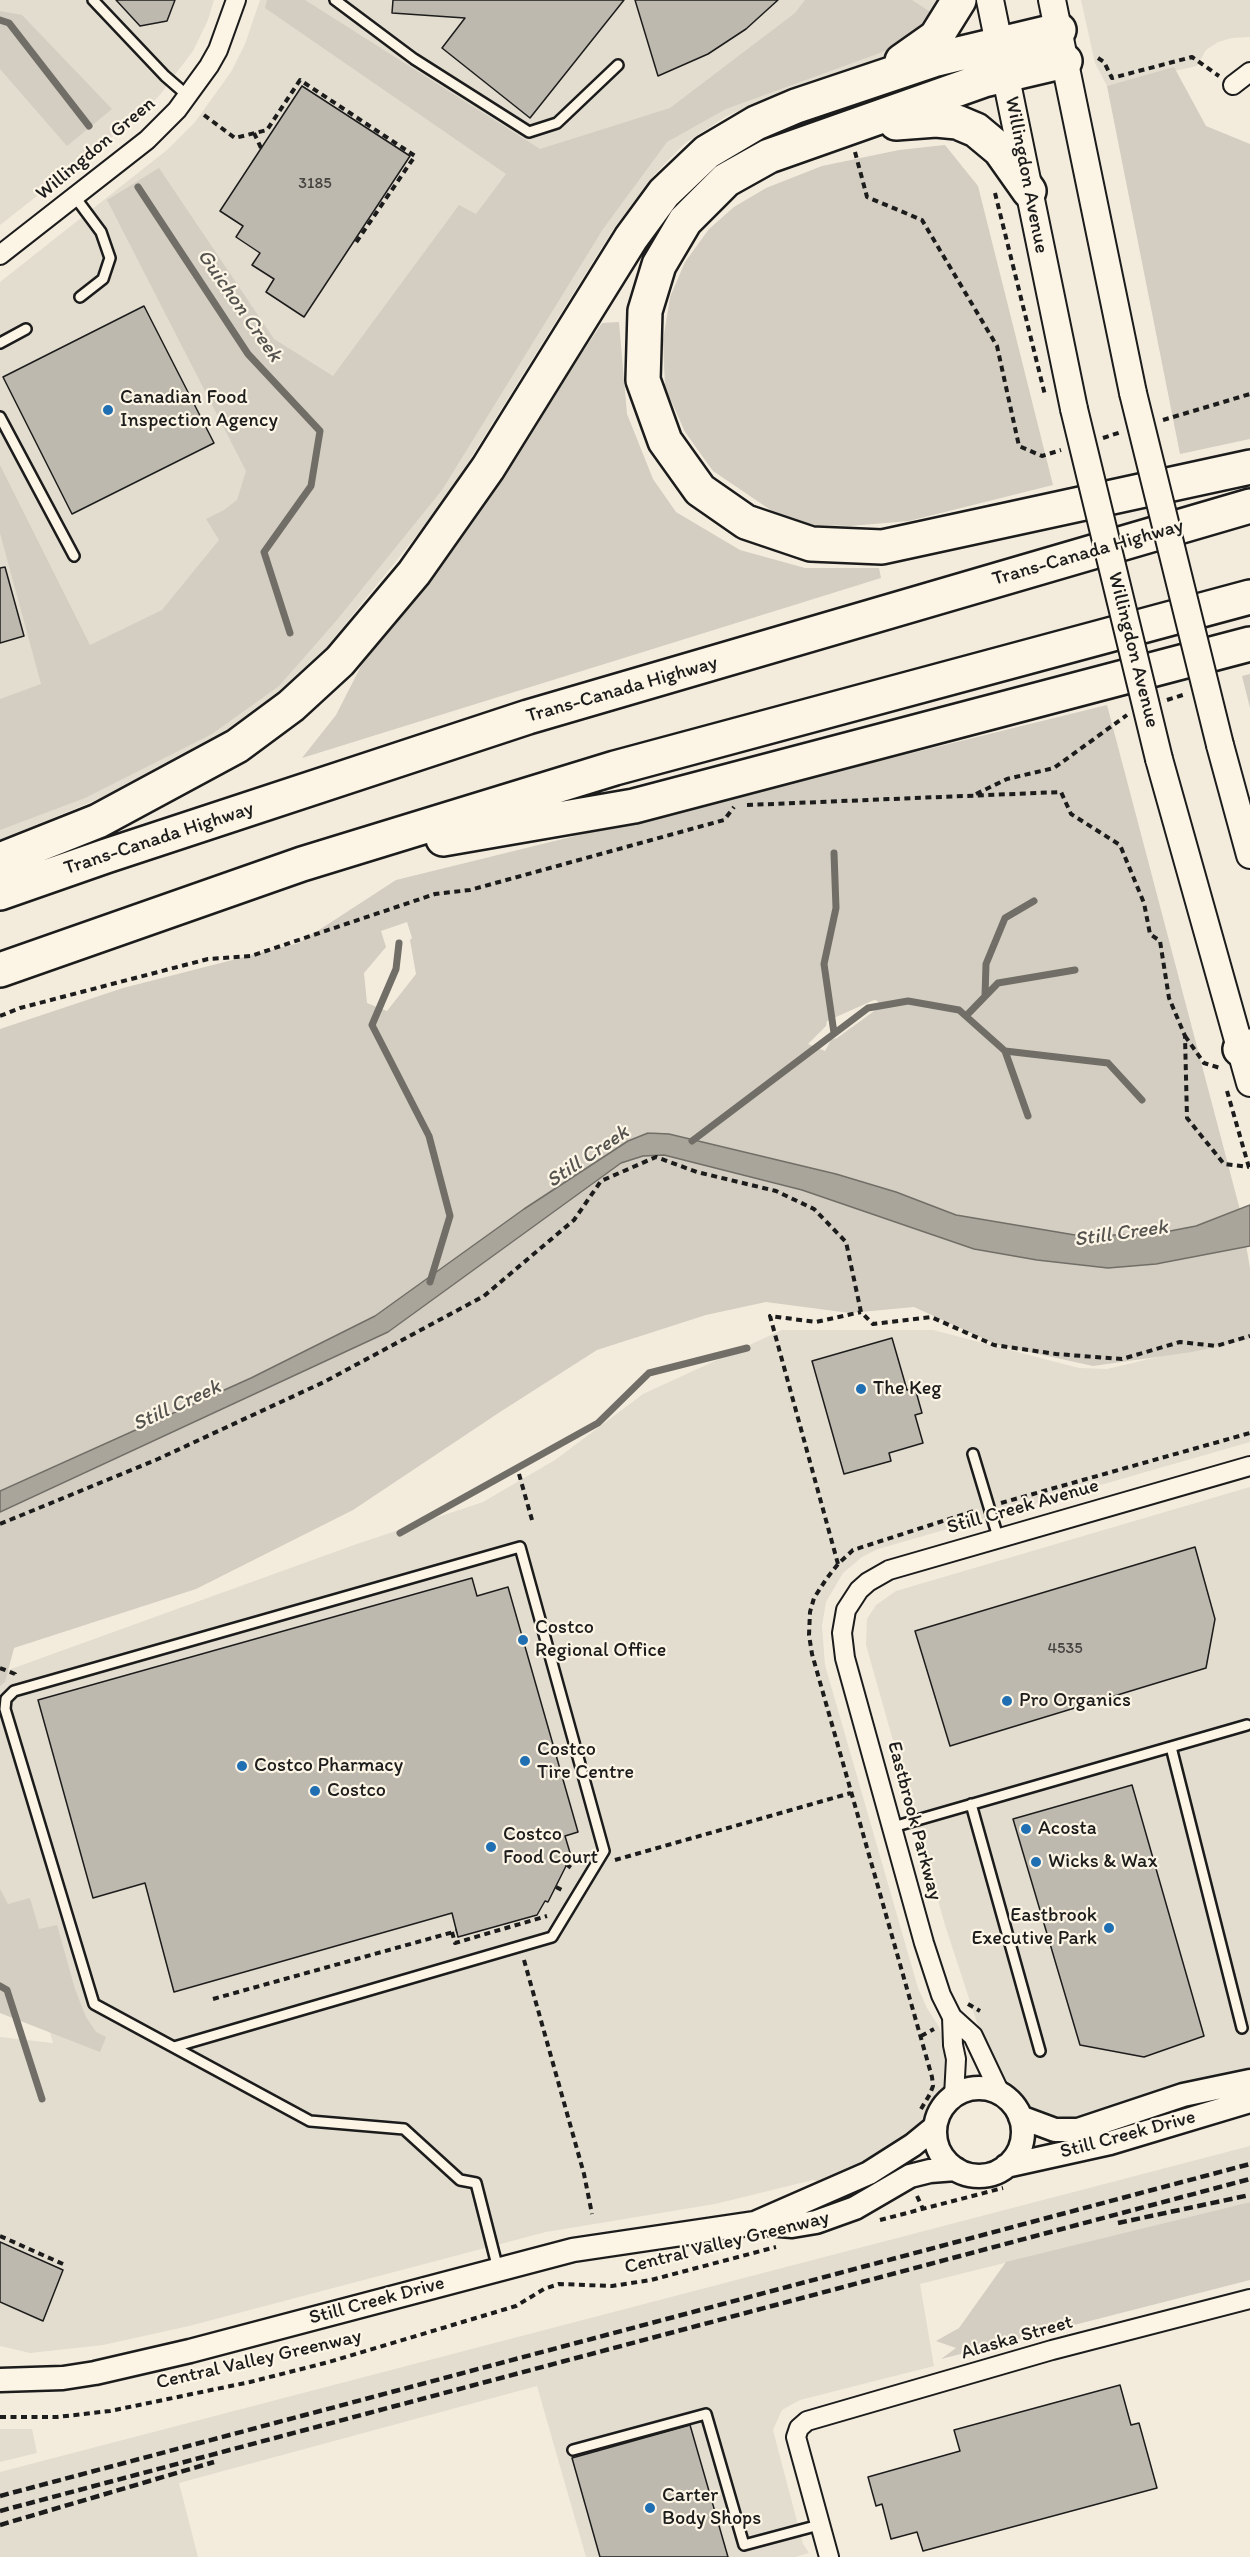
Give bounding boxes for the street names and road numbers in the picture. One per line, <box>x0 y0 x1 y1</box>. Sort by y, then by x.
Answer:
street label: Willingdon Green <box>31 92 161 206</box>
street label: Willingdon Avenue <box>999 94 1053 256</box>
street label: Trans-Canada Highway <box>989 514 1187 592</box>
street label: Willingdon Avenue <box>1102 570 1164 730</box>
street label: Trans-Canada Highway <box>523 651 721 729</box>
street label: Trans-Canada Highway <box>61 797 257 881</box>
street label: Still Creek Avenue <box>944 1474 1102 1540</box>
street label: Eastbrook Parkway <box>881 1739 947 1903</box>
street label: Still Creek Drive <box>1058 2105 1198 2165</box>
street label: Central Valley Greenway <box>622 2206 832 2280</box>
street label: Still Creek Drive <box>307 2271 447 2331</box>
street label: Alaska Street <box>958 2311 1076 2365</box>
street label: Central Valley Greenway <box>154 2325 364 2395</box>

